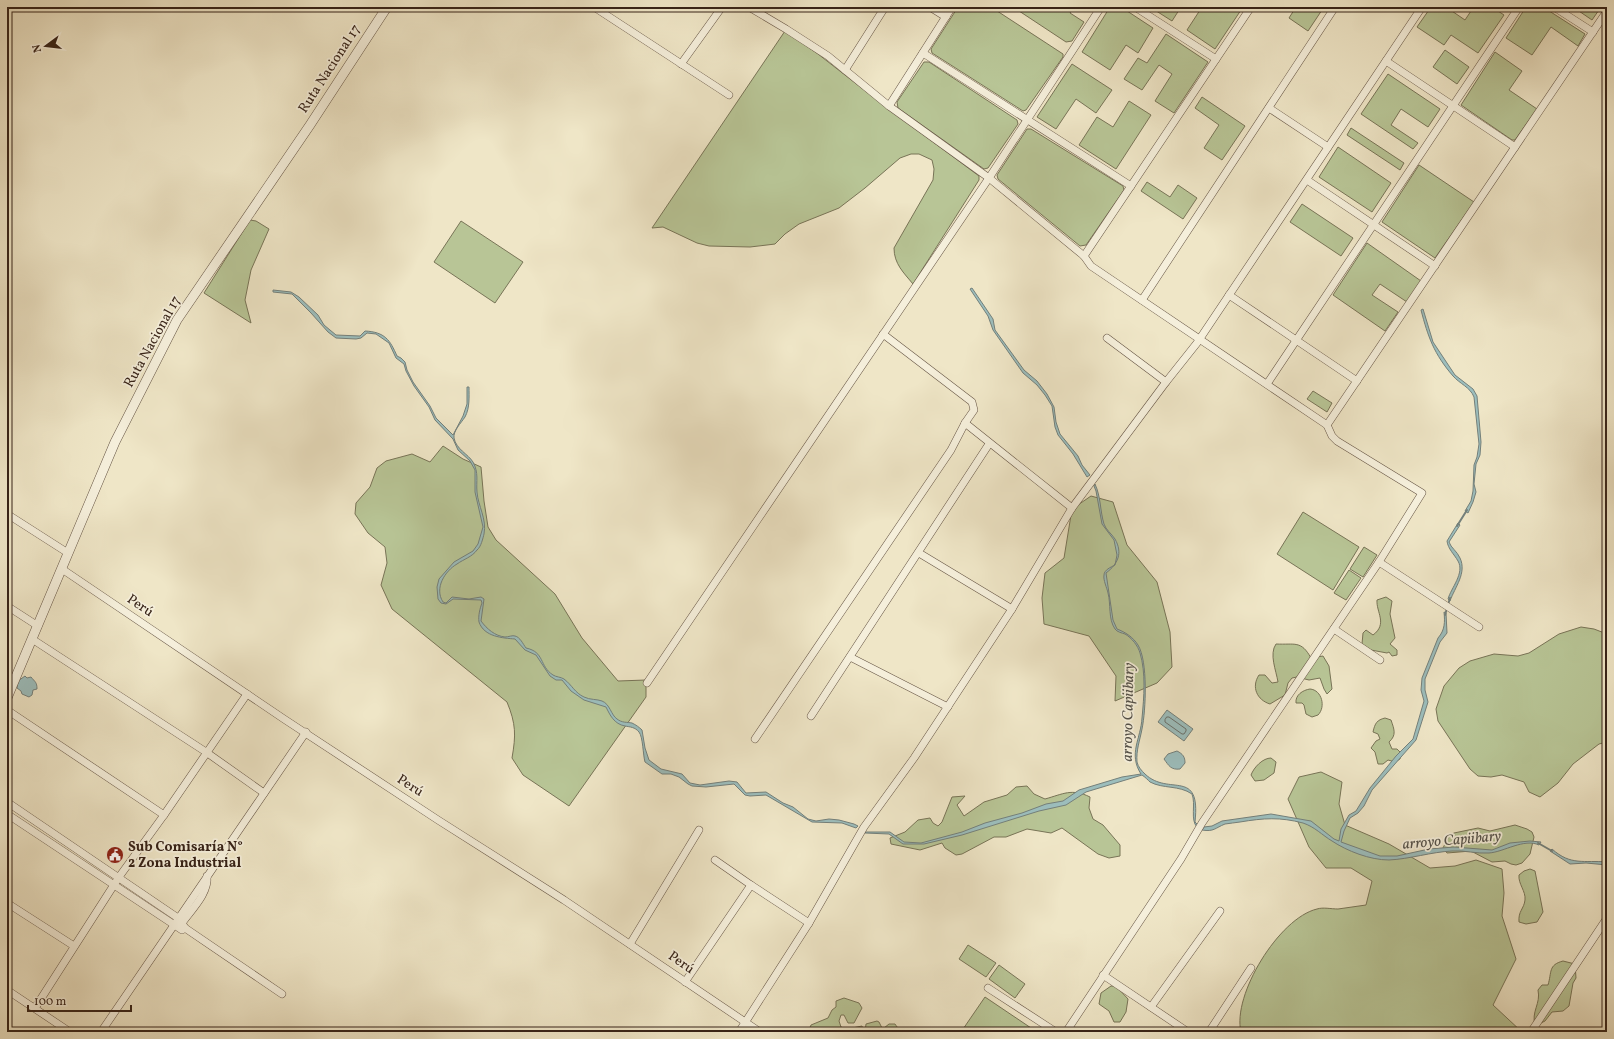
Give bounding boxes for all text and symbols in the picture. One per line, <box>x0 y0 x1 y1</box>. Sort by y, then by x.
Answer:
street label: Ruta Nacional 17 <box>294 21 366 117</box>
north arrow <box>26 26 66 66</box>
text: N <box>30 42 46 54</box>
street label: Ruta Nacional 17 <box>120 293 186 391</box>
street label: Perú <box>123 590 157 622</box>
water label: arroyo Capiibary <box>1118 662 1140 762</box>
street label: Perú <box>393 770 427 802</box>
water label: arroyo Capiibary <box>1402 826 1502 856</box>
place label: Sub Comisaría N° 2 Zona Industrial <box>128 838 243 873</box>
public building icon: Sub Comisaría N° 2 Zona Industrial <box>105 845 125 865</box>
street label: Perú <box>664 947 698 979</box>
scale bar <box>28 987 131 1013</box>
text: 100 m <box>34 994 67 1010</box>

